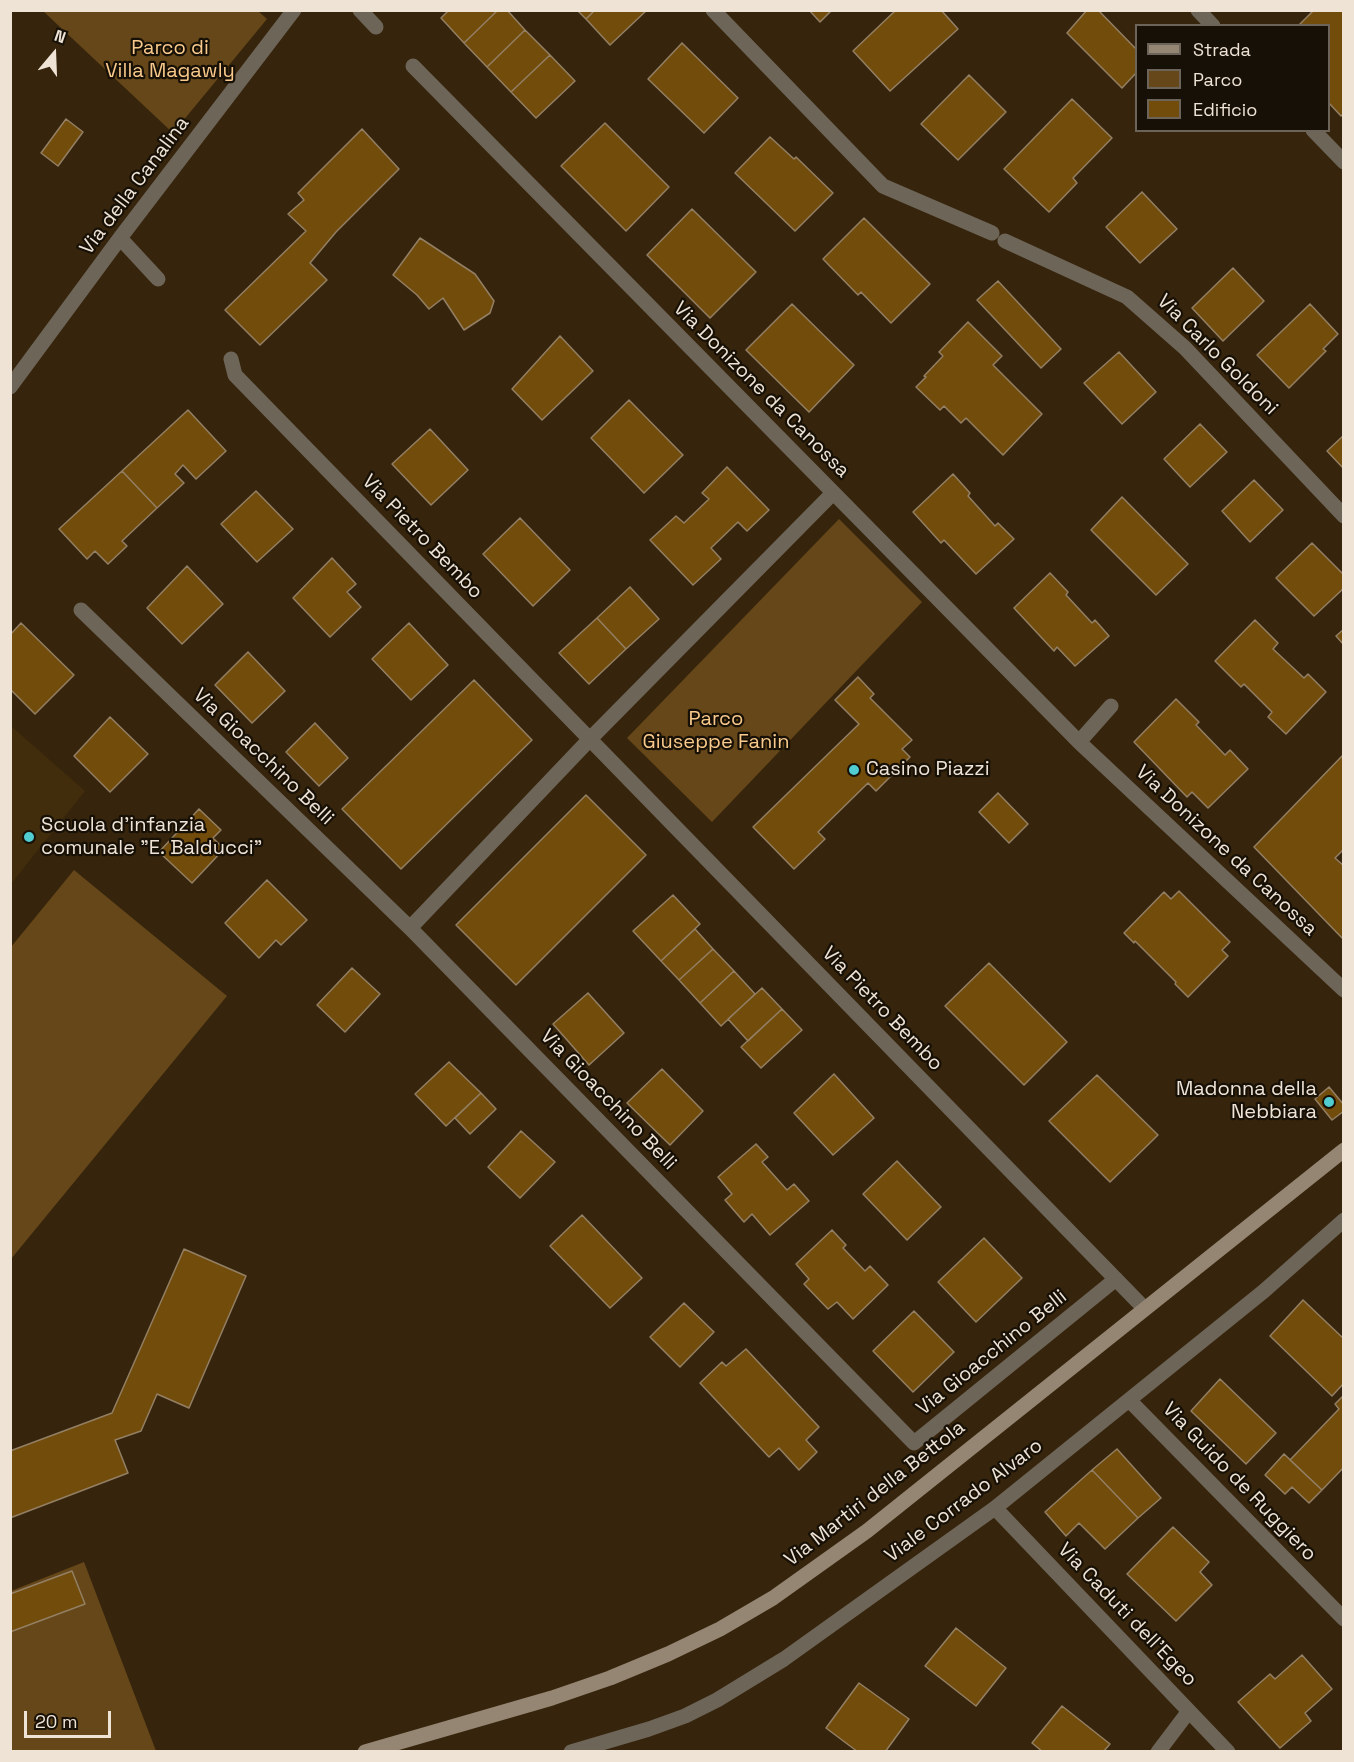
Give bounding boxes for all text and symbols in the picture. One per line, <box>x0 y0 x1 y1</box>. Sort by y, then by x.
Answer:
north arrow <box>24 24 84 84</box>
legend <box>1135 24 1330 132</box>
text: N <box>52 25 69 48</box>
park label: Parco di Villa Magawly <box>105 37 235 84</box>
text: Strada <box>1193 38 1251 61</box>
text: Parco <box>1193 68 1242 91</box>
text: Edificio <box>1193 98 1257 121</box>
street label: Via della Canalina <box>75 112 195 260</box>
street label: Via Carlo Goldoni <box>1152 290 1282 420</box>
street label: Via Donizone da Canossa <box>668 297 854 483</box>
street label: Via Pietro Bembo <box>357 470 487 604</box>
street label: Via Gioacchino Belli <box>188 684 338 830</box>
park label: Parco Giuseppe Fanin <box>642 708 790 755</box>
place label: Casino Piazzi <box>866 758 990 782</box>
street label: Via Donizone da Canossa <box>1130 761 1322 941</box>
marker: Casino Piazzi <box>847 763 861 777</box>
place label: Scuola d'infanzia comunale "E. Balducci" <box>41 814 262 861</box>
marker: Scuola d'infanzia comunale "E. Balducci" <box>22 830 36 844</box>
street label: Via Pietro Bembo <box>817 942 947 1076</box>
street label: Via Gioacchino Belli <box>535 1025 681 1175</box>
place label: Madonna della Nebbiara <box>1176 1078 1317 1125</box>
marker: Madonna della Nebbiara <box>1322 1095 1336 1109</box>
street label: Via Gioacchino Belli <box>912 1285 1072 1421</box>
street label: Via Guido de Ruggiero <box>1157 1398 1321 1566</box>
street label: Via Martiri della Bettola <box>780 1416 970 1572</box>
street label: Viale Corrado Alvaro <box>880 1434 1048 1568</box>
street label: Via Caduti dell'Egeo <box>1052 1538 1202 1692</box>
scale bar <box>27 1699 114 1737</box>
text: 20 m <box>35 1710 78 1733</box>

